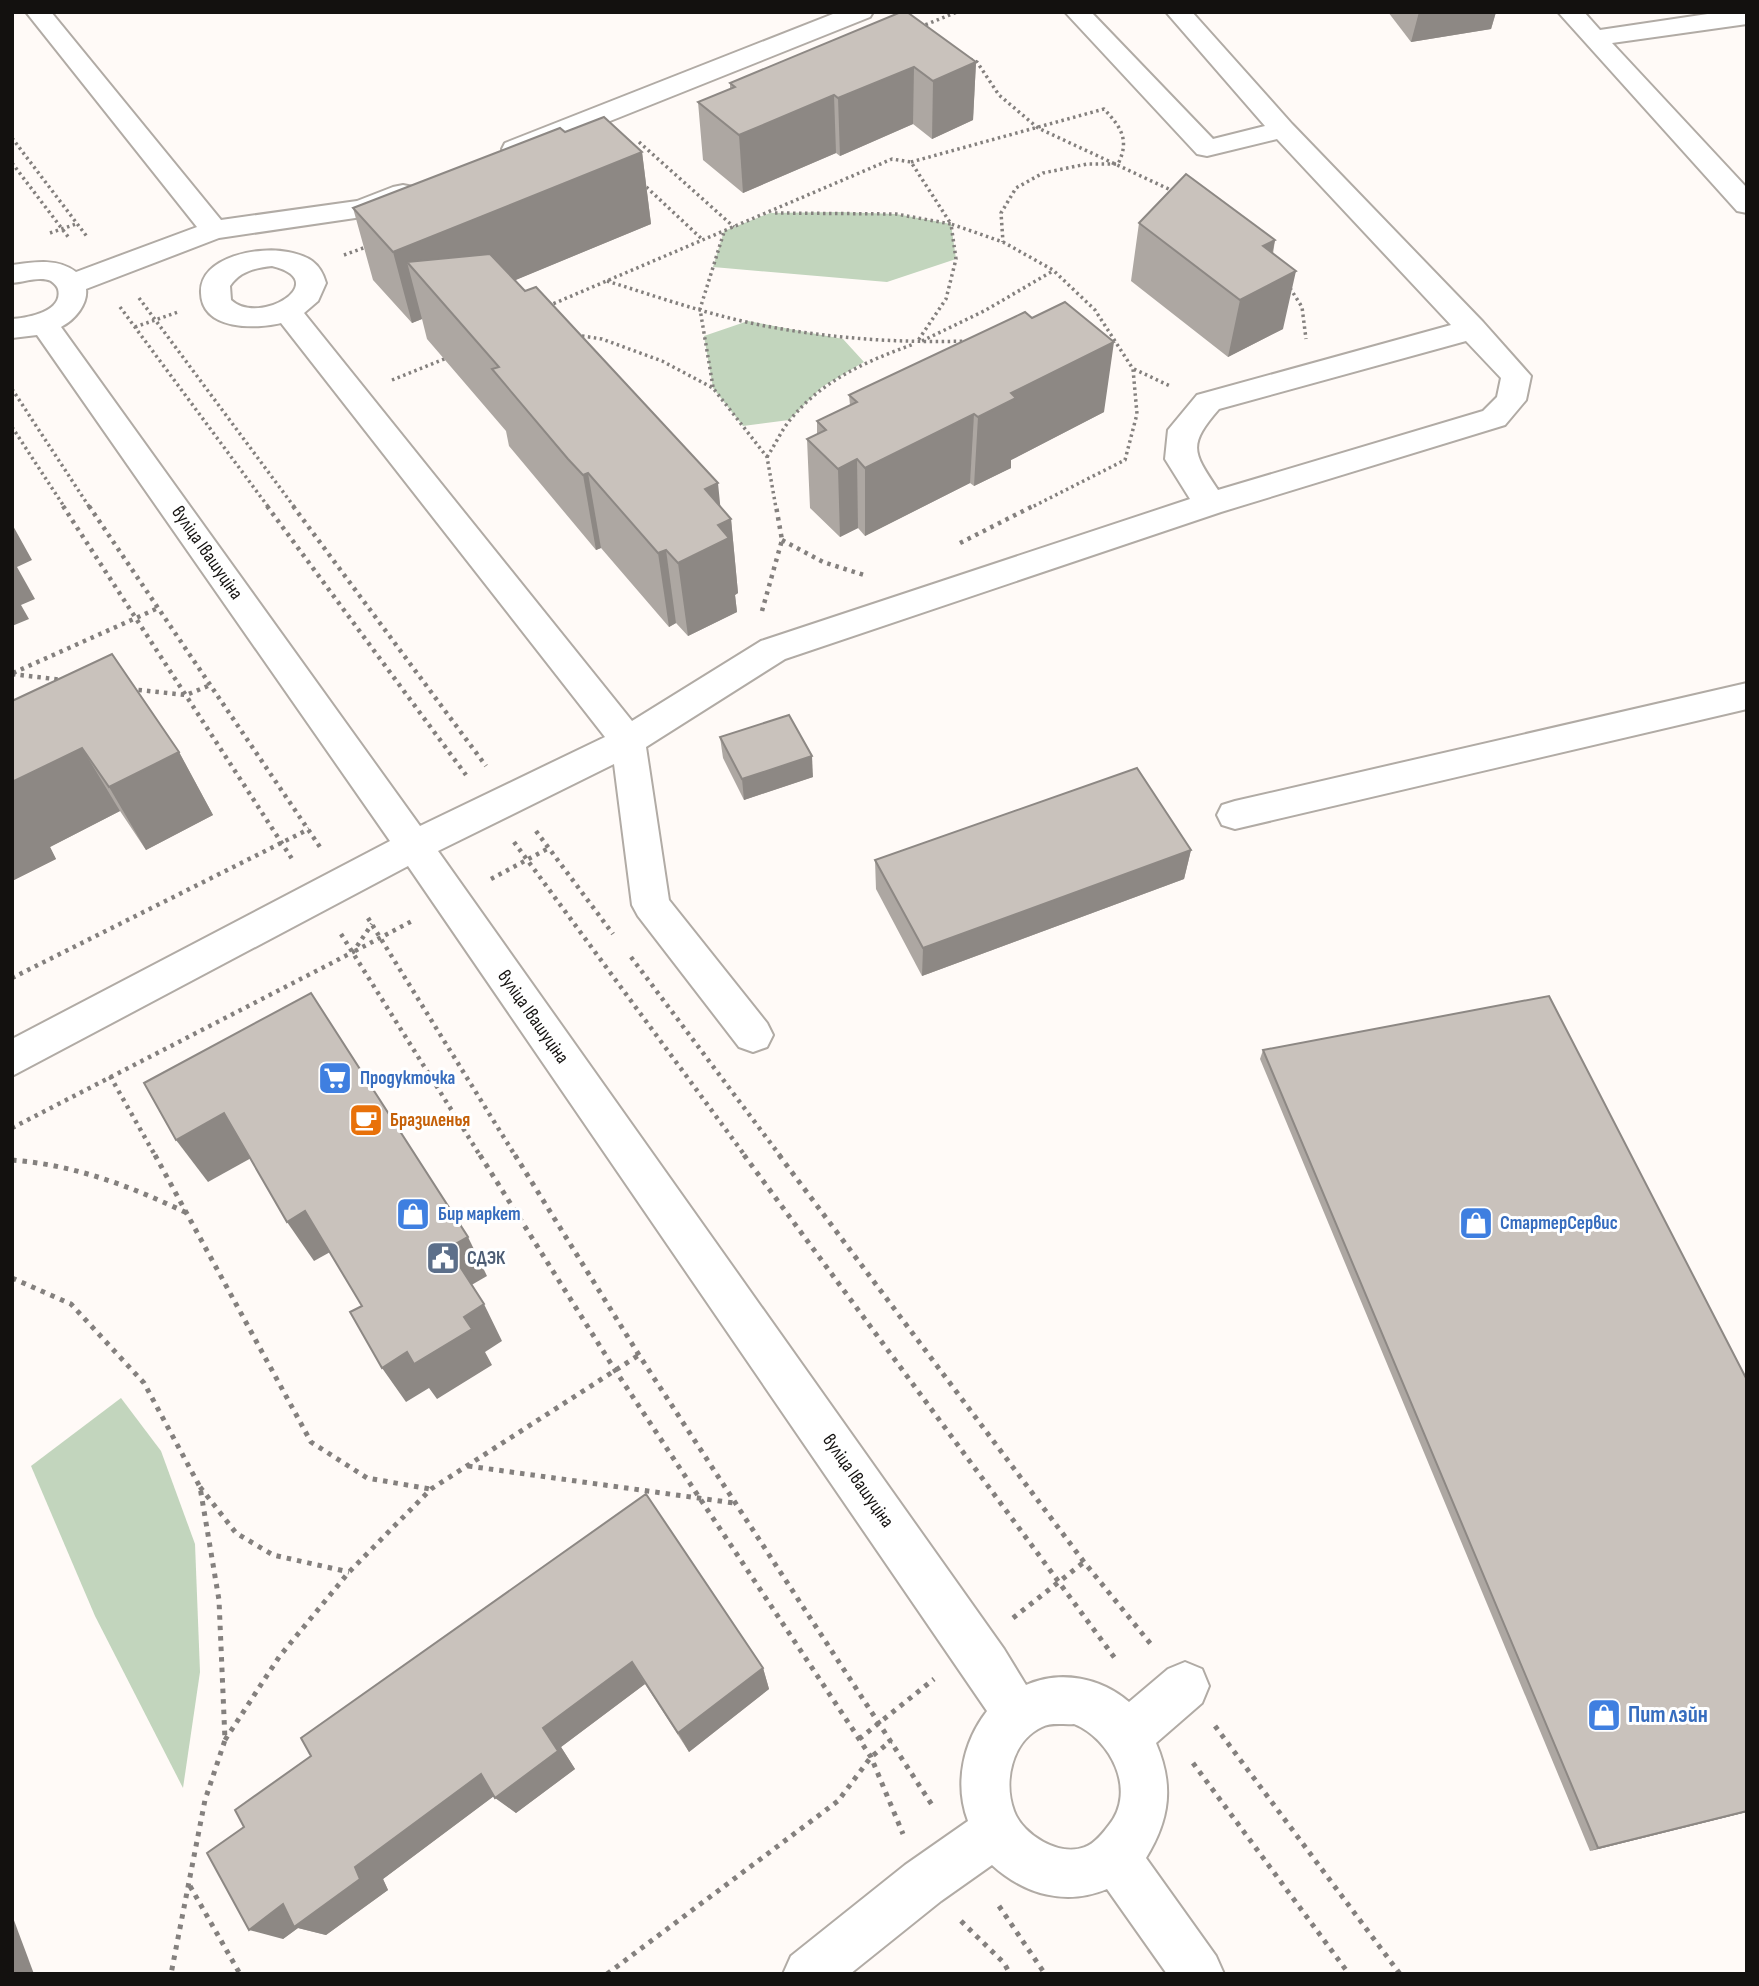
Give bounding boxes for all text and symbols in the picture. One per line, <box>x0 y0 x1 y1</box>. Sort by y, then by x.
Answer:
street label: вуліца Івашуціна <box>166 502 248 604</box>
street label: вуліца Івашуціна <box>492 966 574 1068</box>
supermarket icon: Продукточка <box>316 1059 354 1097</box>
place label: Продукточка <box>360 1067 455 1090</box>
cafe icon: Бразиленья <box>347 1101 385 1139</box>
place label: Бразиленья <box>390 1109 470 1132</box>
shop icon: Бир маркет <box>394 1195 432 1233</box>
place label: Бир маркет <box>438 1203 521 1226</box>
shop icon: СтартерСервис <box>1457 1204 1495 1242</box>
place label: СтартерСервис <box>1500 1212 1618 1235</box>
public building icon: СДЭК <box>424 1239 462 1277</box>
place label: СДЭК <box>467 1247 506 1270</box>
street label: вуліца Івашуціна <box>817 1430 899 1532</box>
shop icon: Пит лэйн <box>1585 1696 1623 1734</box>
place label: Пит лэйн <box>1628 1701 1708 1729</box>

